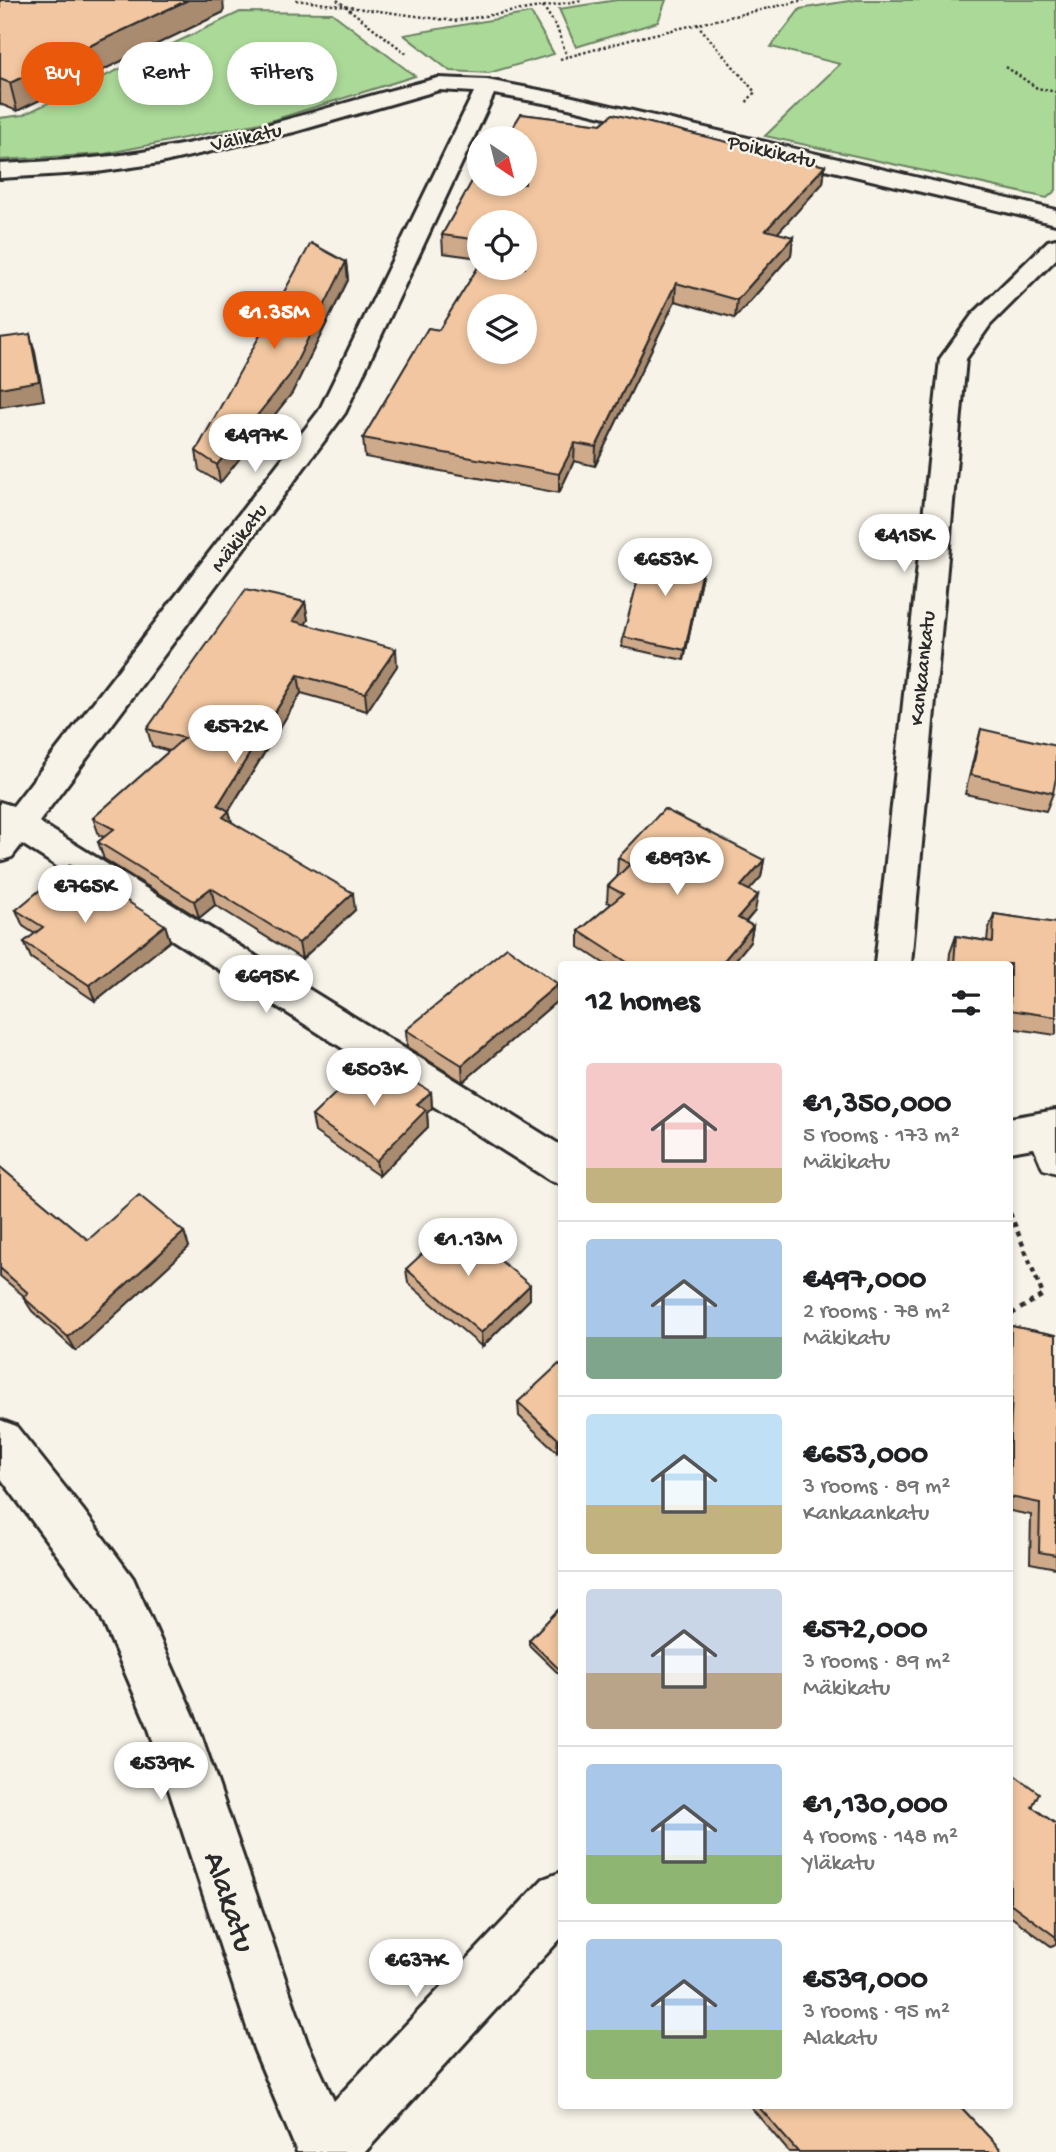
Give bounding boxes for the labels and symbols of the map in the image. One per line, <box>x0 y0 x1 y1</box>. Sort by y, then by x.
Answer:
street label: Välikatu <box>208 119 285 160</box>
north arrow <box>467 126 537 196</box>
street label: Poikkikatu <box>724 131 818 176</box>
pin: €1.35M <box>217 292 331 351</box>
pin: €497K <box>206 414 304 474</box>
street label: Mäkikatu <box>207 500 275 578</box>
pin: €415K <box>855 514 953 574</box>
pin: €653K <box>616 538 714 598</box>
street label: Kankaankatu <box>906 610 943 727</box>
pin: €572K <box>186 706 284 765</box>
pin: €893K <box>628 838 726 897</box>
pin: €765K <box>36 866 134 925</box>
pin: €695K <box>217 956 315 1015</box>
pin: €503K <box>325 1048 423 1108</box>
pin: €1.13M <box>411 1218 525 1278</box>
pin: €539K <box>112 1742 210 1802</box>
street label: Alakatu <box>192 1847 262 1958</box>
pin: €637K <box>367 1940 465 1999</box>

